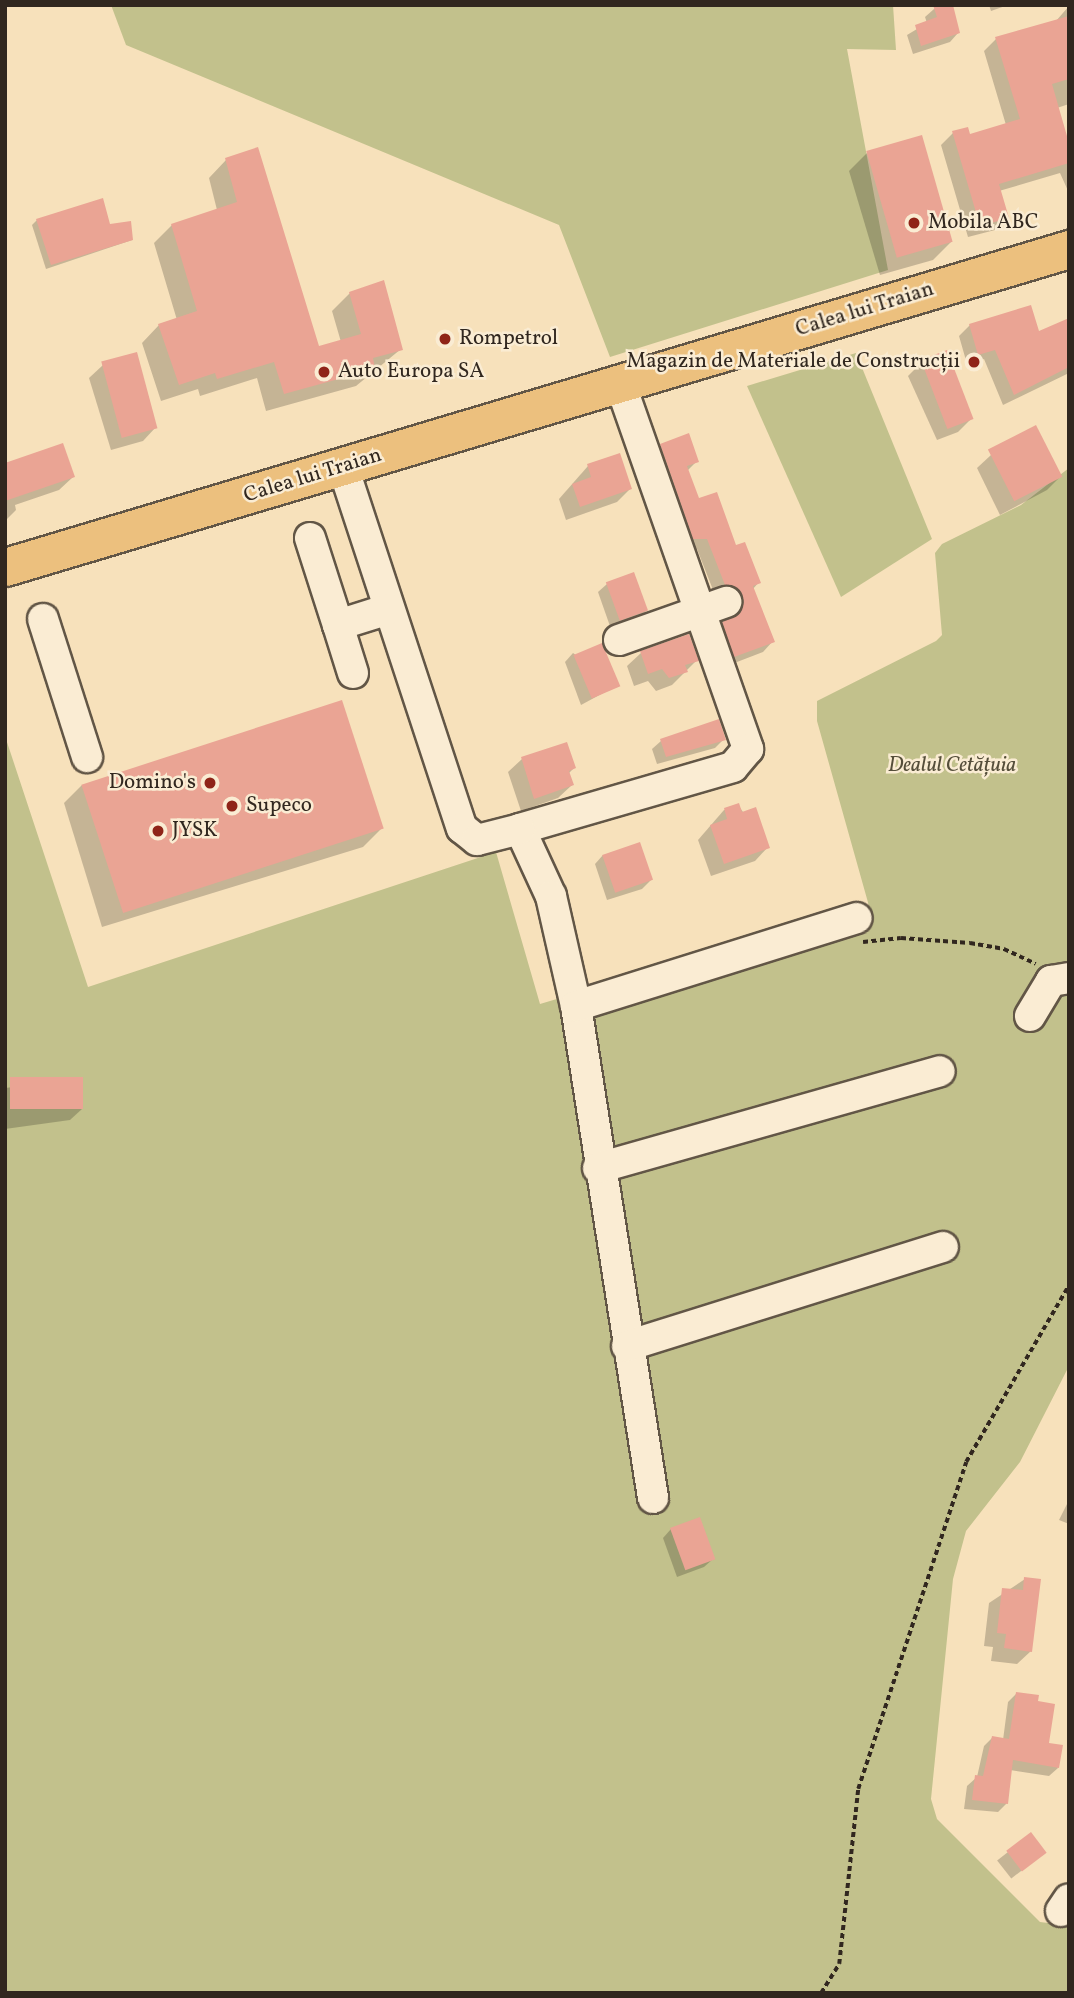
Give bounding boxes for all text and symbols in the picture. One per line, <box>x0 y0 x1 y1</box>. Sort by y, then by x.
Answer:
place label: Mobila ABC <box>928 210 1038 236</box>
marker: Mobila ABC <box>906 215 922 231</box>
street label: Calea lui Traian <box>793 277 937 343</box>
place label: Rompetrol <box>459 326 558 352</box>
marker: Rompetrol <box>437 331 453 347</box>
place label: Magazin de Materiale de Construcții <box>627 349 960 375</box>
marker: Magazin de Materiale de Construcții <box>966 354 982 370</box>
place label: Auto Europa SA <box>338 359 484 385</box>
marker: Auto Europa SA <box>316 364 332 380</box>
street label: Calea lui Traian <box>241 443 385 509</box>
park label: Dealul Cetățuia <box>888 753 1016 779</box>
place label: Domino's <box>109 770 196 796</box>
marker: Domino's <box>202 775 218 791</box>
place label: Supeco <box>246 793 312 819</box>
marker: Supeco <box>224 798 240 814</box>
place label: JYSK <box>172 818 218 844</box>
marker: JYSK <box>150 823 166 839</box>

